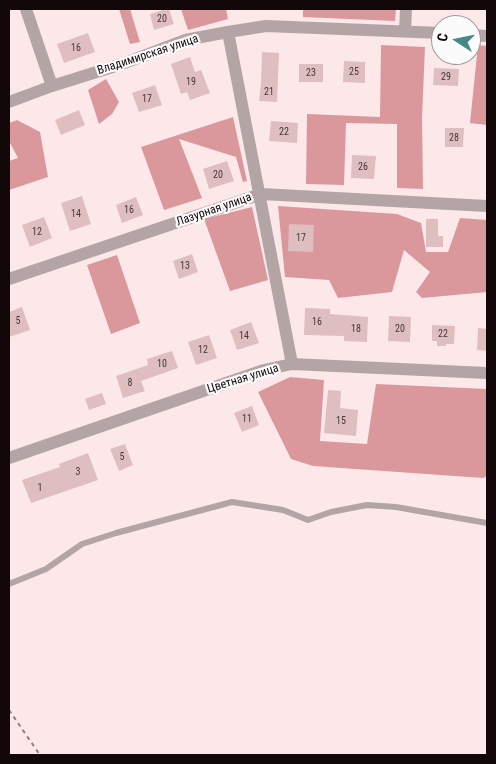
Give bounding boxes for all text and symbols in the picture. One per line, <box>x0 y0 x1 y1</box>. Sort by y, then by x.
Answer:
house number: 20 <box>157 13 167 25</box>
north arrow <box>431 15 481 65</box>
street label: Владимирская улица <box>96 32 200 78</box>
text: С <box>434 32 451 43</box>
house number: 16 <box>71 42 81 54</box>
house number: 25 <box>349 66 359 78</box>
house number: 23 <box>306 67 316 79</box>
house number: 29 <box>441 71 451 83</box>
house number: 19 <box>186 76 196 88</box>
house number: 21 <box>264 86 274 98</box>
house number: 17 <box>142 93 152 105</box>
house number: 22 <box>279 126 289 138</box>
house number: 28 <box>449 132 459 144</box>
house number: 26 <box>358 161 368 173</box>
house number: 20 <box>213 169 223 181</box>
street label: Лазурная улица <box>174 190 254 230</box>
house number: 16 <box>124 204 134 216</box>
house number: 14 <box>71 208 81 220</box>
house number: 12 <box>32 226 42 238</box>
house number: 17 <box>296 232 306 244</box>
house number: 13 <box>180 260 190 272</box>
house number: 5 <box>16 315 20 327</box>
house number: 16 <box>312 316 322 328</box>
house number: 18 <box>351 323 361 335</box>
house number: 20 <box>395 323 405 335</box>
house number: 22 <box>438 328 448 340</box>
house number: 14 <box>239 330 249 342</box>
house number: 12 <box>198 344 208 356</box>
house number: 10 <box>157 358 167 370</box>
street label: Цветная улица <box>206 361 280 397</box>
house number: 8 <box>128 377 132 389</box>
house number: 11 <box>242 413 252 425</box>
house number: 15 <box>336 415 346 427</box>
house number: 5 <box>120 451 124 463</box>
house number: 3 <box>76 466 80 478</box>
house number: 1 <box>38 482 42 494</box>

